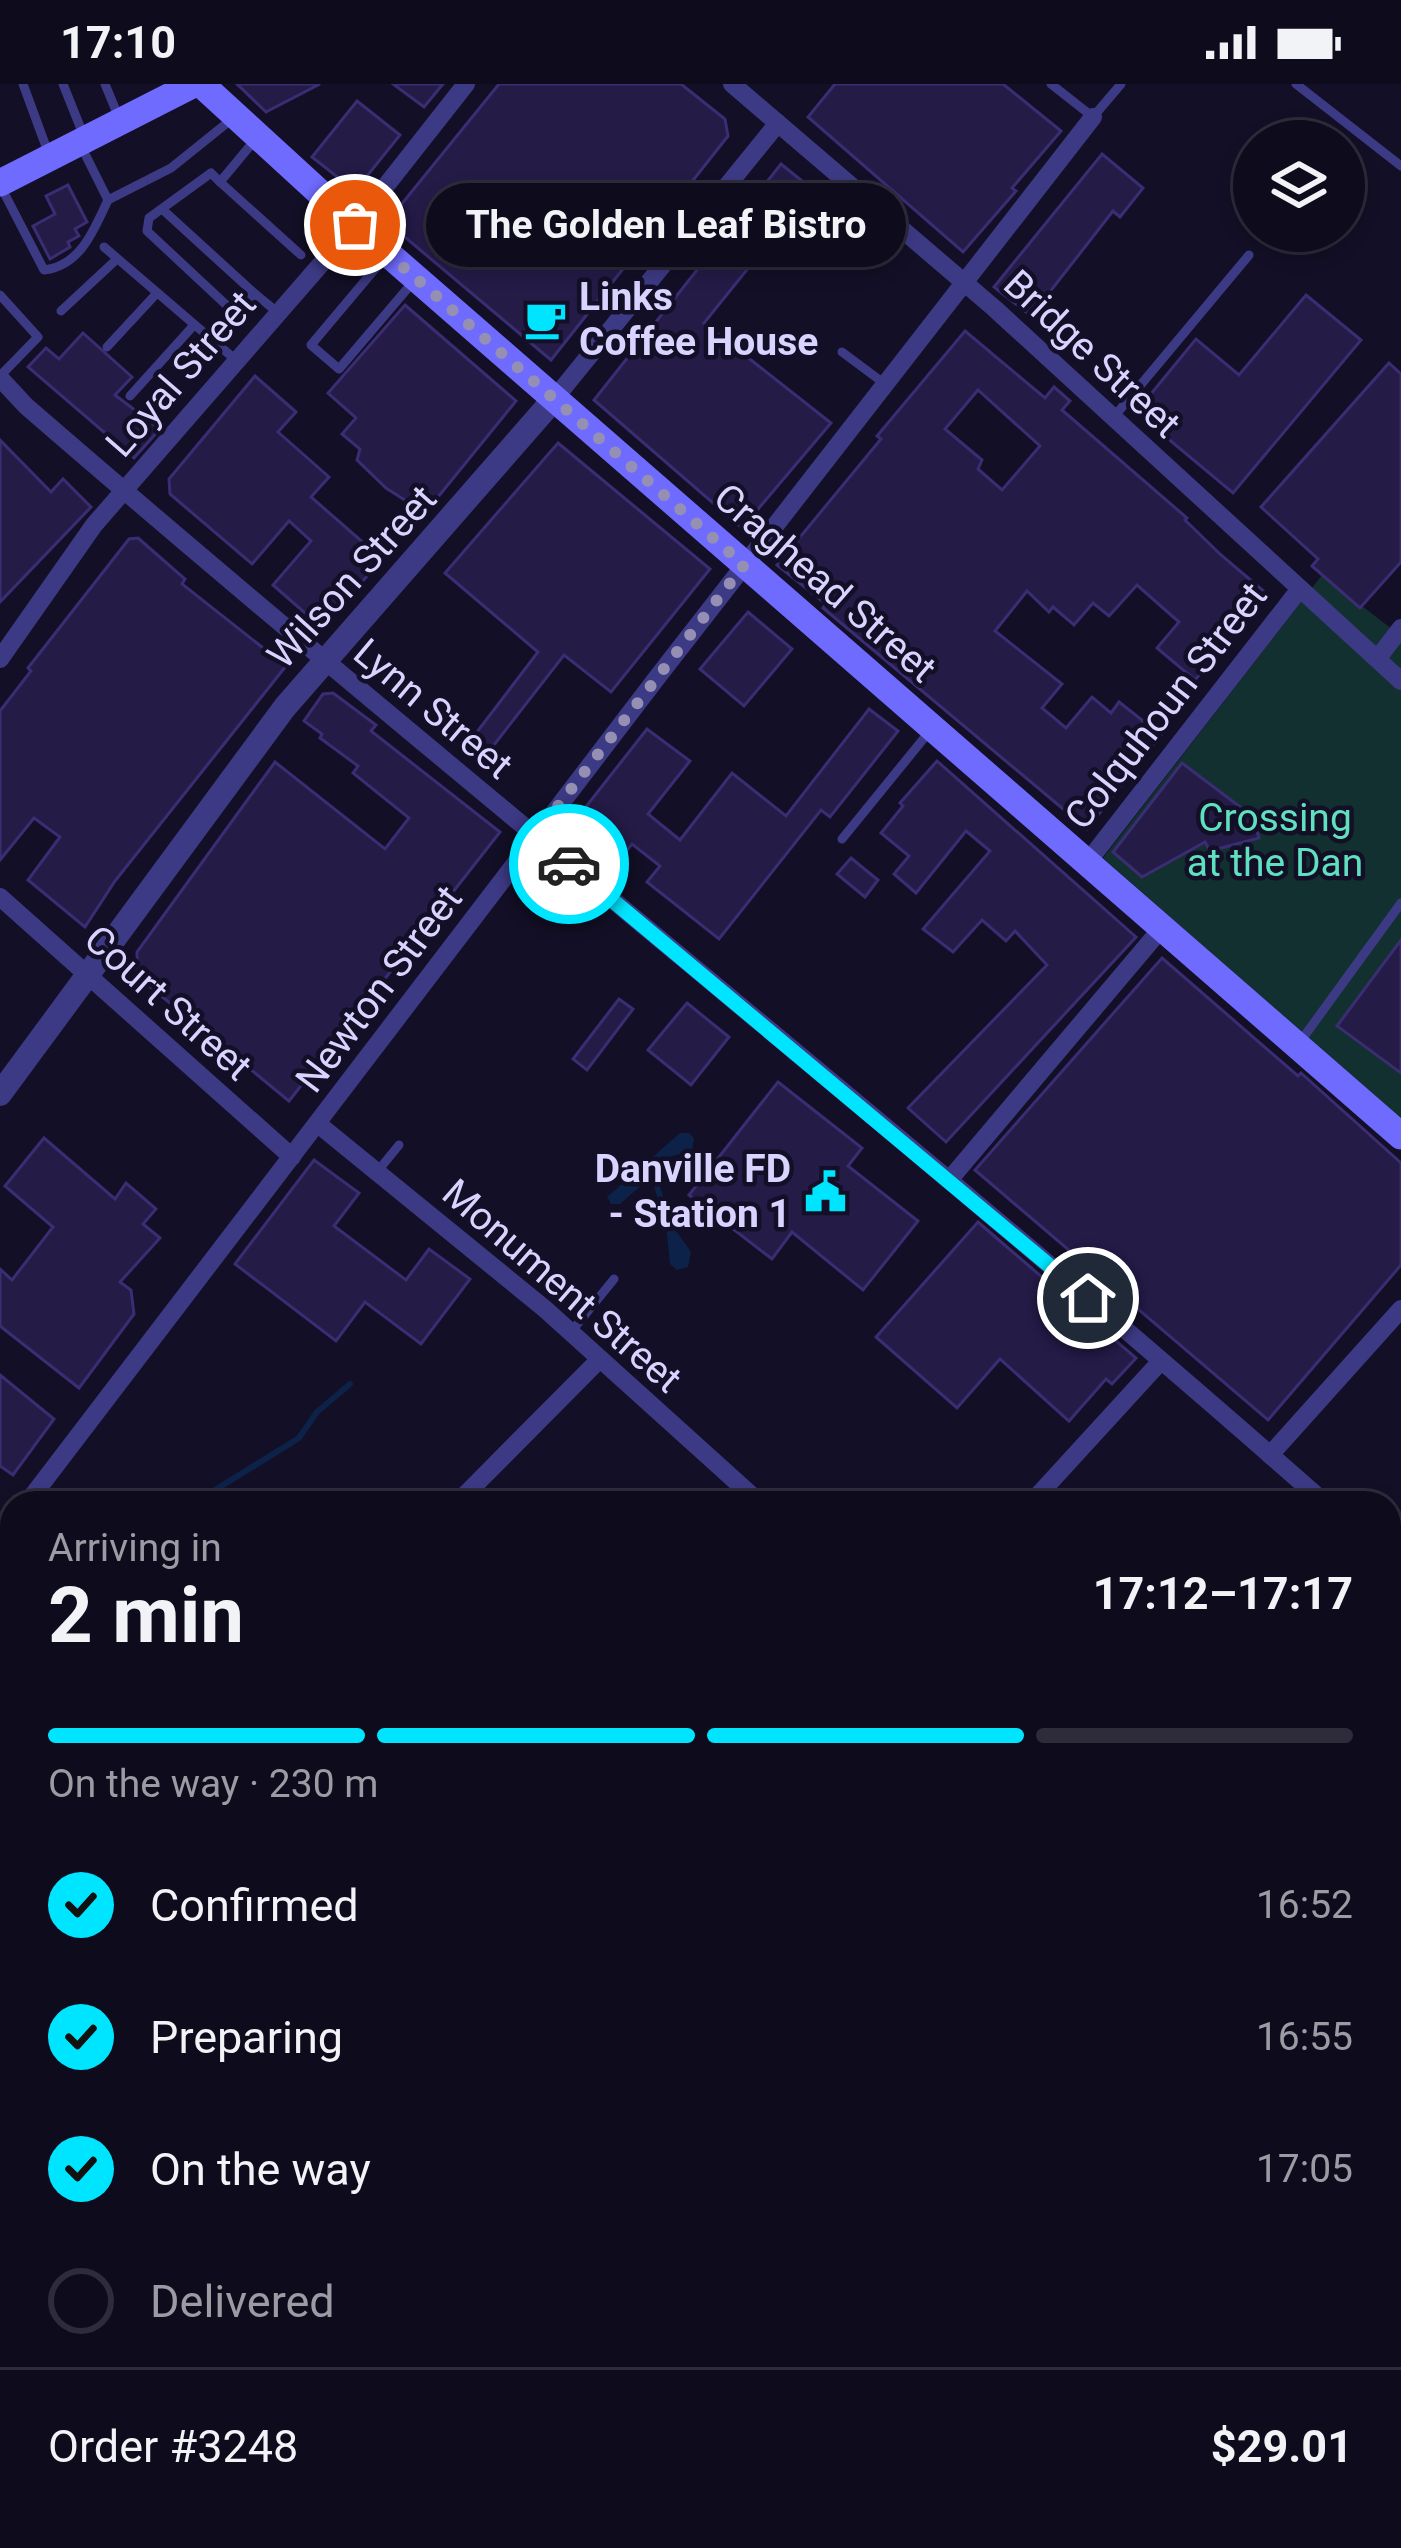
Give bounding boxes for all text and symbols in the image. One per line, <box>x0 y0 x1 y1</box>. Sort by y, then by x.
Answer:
text: 17:10 <box>60 16 176 69</box>
map controls <box>1233 120 1365 252</box>
button: layers <box>1233 120 1365 252</box>
pin <box>304 174 406 276</box>
callout: The Golden Leaf Bistro <box>427 183 907 267</box>
icon: bag <box>322 192 388 258</box>
text: The Golden Leaf Bistro <box>465 202 867 248</box>
street label: Bridge Street <box>994 261 1190 447</box>
place label: Links Coffee House <box>579 274 818 365</box>
street label: Loyal Street <box>97 282 265 466</box>
cafe icon: Links Coffee House <box>522 296 568 342</box>
street label: Craghead Street <box>705 474 945 692</box>
street label: Wilson Street <box>258 476 446 678</box>
street label: Colquhoun Street <box>1055 574 1277 838</box>
street label: Lynn Street <box>344 629 522 789</box>
park label: Crossing at the Dan <box>1187 795 1363 886</box>
courier <box>509 804 629 924</box>
icon: car <box>536 831 602 897</box>
street label: Newton Street <box>286 877 472 1101</box>
street label: Court Street <box>75 916 261 1090</box>
place label: Danville FD - Station 1 <box>595 1146 791 1237</box>
public building icon: Danville FD - Station 1 <box>802 1168 848 1214</box>
street label: Monument Street <box>433 1170 691 1402</box>
pin <box>1037 1247 1139 1349</box>
icon: home <box>1055 1265 1121 1331</box>
text: Arriving in <box>48 1525 222 1571</box>
text: 17:12–17:17 <box>1093 1567 1353 1620</box>
text: 2 min <box>48 1570 244 1661</box>
text: On the way · 230 m <box>48 1761 379 1807</box>
icon: check <box>48 1872 114 1938</box>
text: Confirmed <box>150 1879 359 1932</box>
text: 16:52 <box>1256 1882 1353 1928</box>
icon: check <box>48 2004 114 2070</box>
text: Preparing <box>150 2011 343 2064</box>
text: 16:55 <box>1256 2014 1353 2060</box>
icon: check <box>48 2136 114 2202</box>
text: On the way <box>150 2143 371 2196</box>
text: 17:05 <box>1256 2146 1353 2192</box>
text: Delivered <box>150 2275 335 2328</box>
text: Order #3248 <box>48 2420 298 2473</box>
text: $29.01 <box>1211 2420 1353 2473</box>

